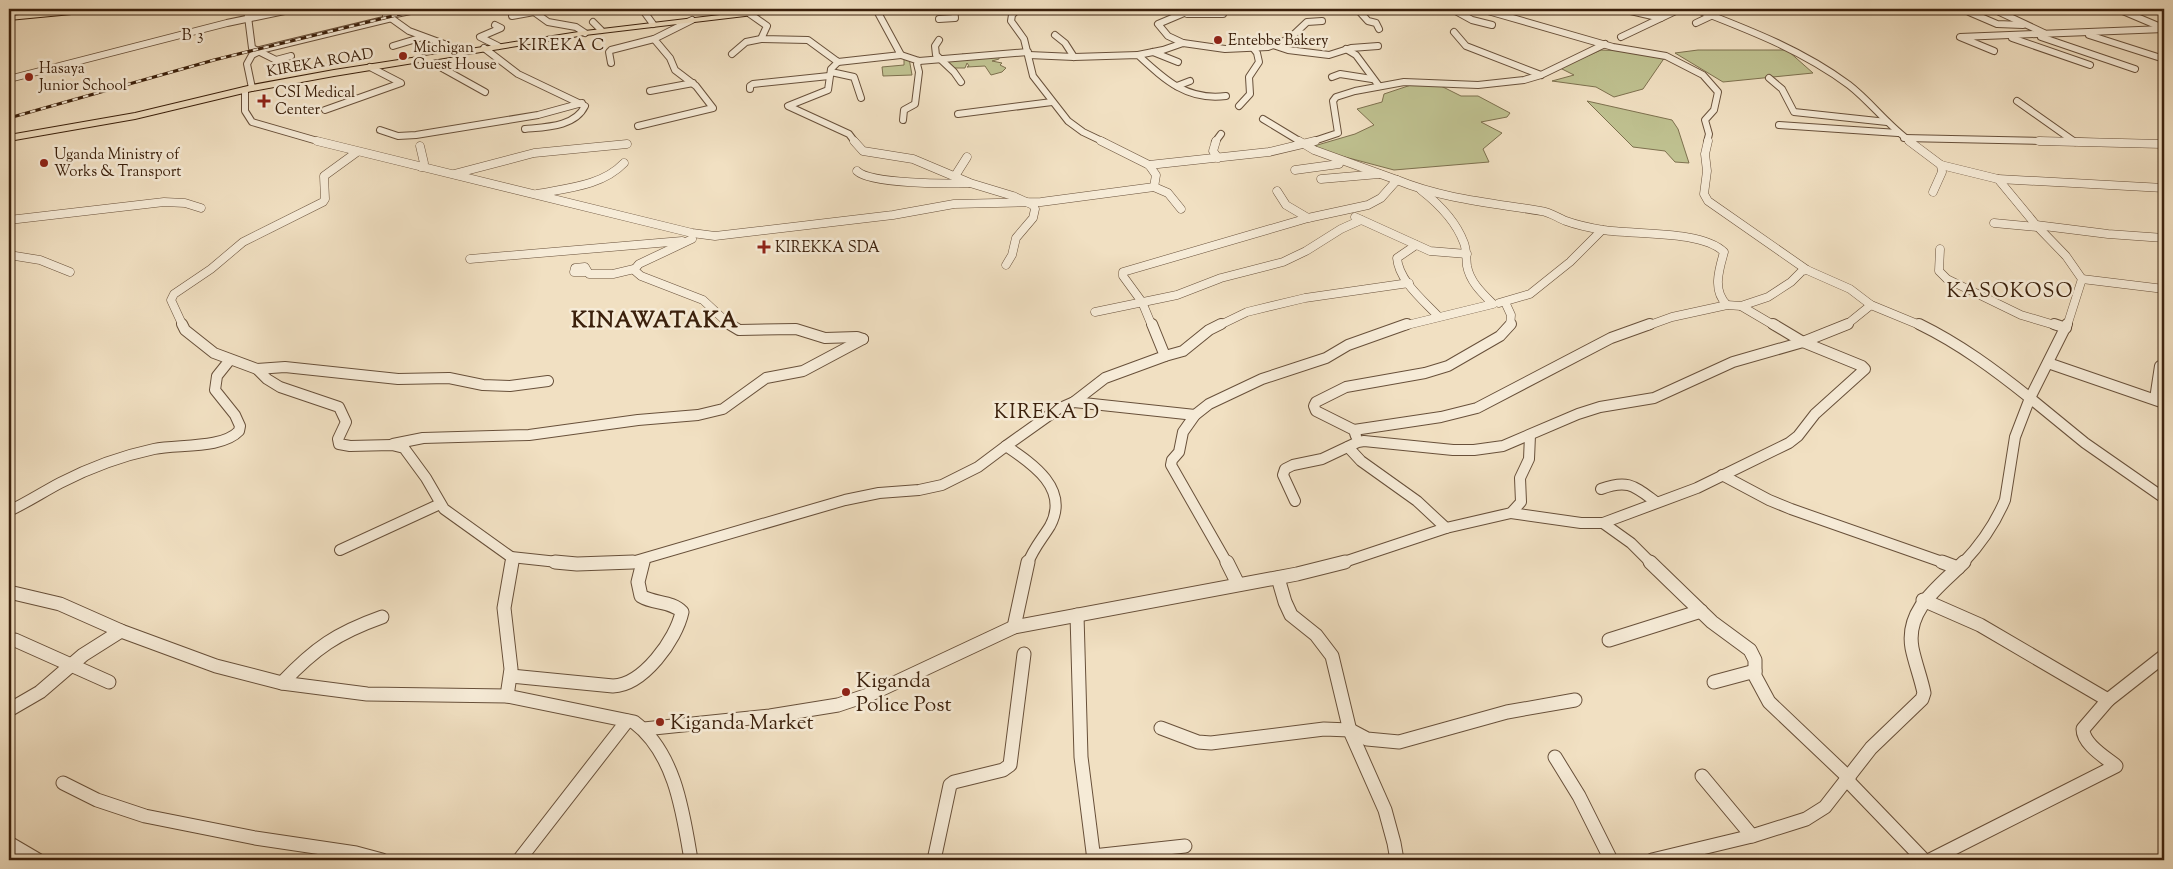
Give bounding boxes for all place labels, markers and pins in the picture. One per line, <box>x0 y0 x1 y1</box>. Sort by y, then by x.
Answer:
place label: Entebbe Bakery <box>1228 31 1329 52</box>
marker: Entebbe Bakery <box>1212 34 1224 46</box>
place label: Michigan Guest House <box>413 38 497 76</box>
marker: Michigan Guest House <box>397 50 409 62</box>
place label: Hasaya Junior School <box>38 59 127 97</box>
marker: Hasaya Junior School <box>23 71 35 83</box>
place label: CSI Medical Center <box>275 83 355 121</box>
marker: CSI Medical Center <box>257 94 271 108</box>
place label: Uganda Ministry of Works & Transport <box>54 145 181 183</box>
marker: Uganda Ministry of Works & Transport <box>38 157 50 169</box>
place label: KIREKKA SDA <box>775 238 880 259</box>
marker: KIREKKA SDA <box>757 240 771 254</box>
place label: Kiganda Police Post <box>856 667 952 721</box>
marker: Kiganda Police Post <box>840 686 852 698</box>
place label: Kiganda Market <box>670 709 814 739</box>
marker: Kiganda Market <box>654 716 666 728</box>

